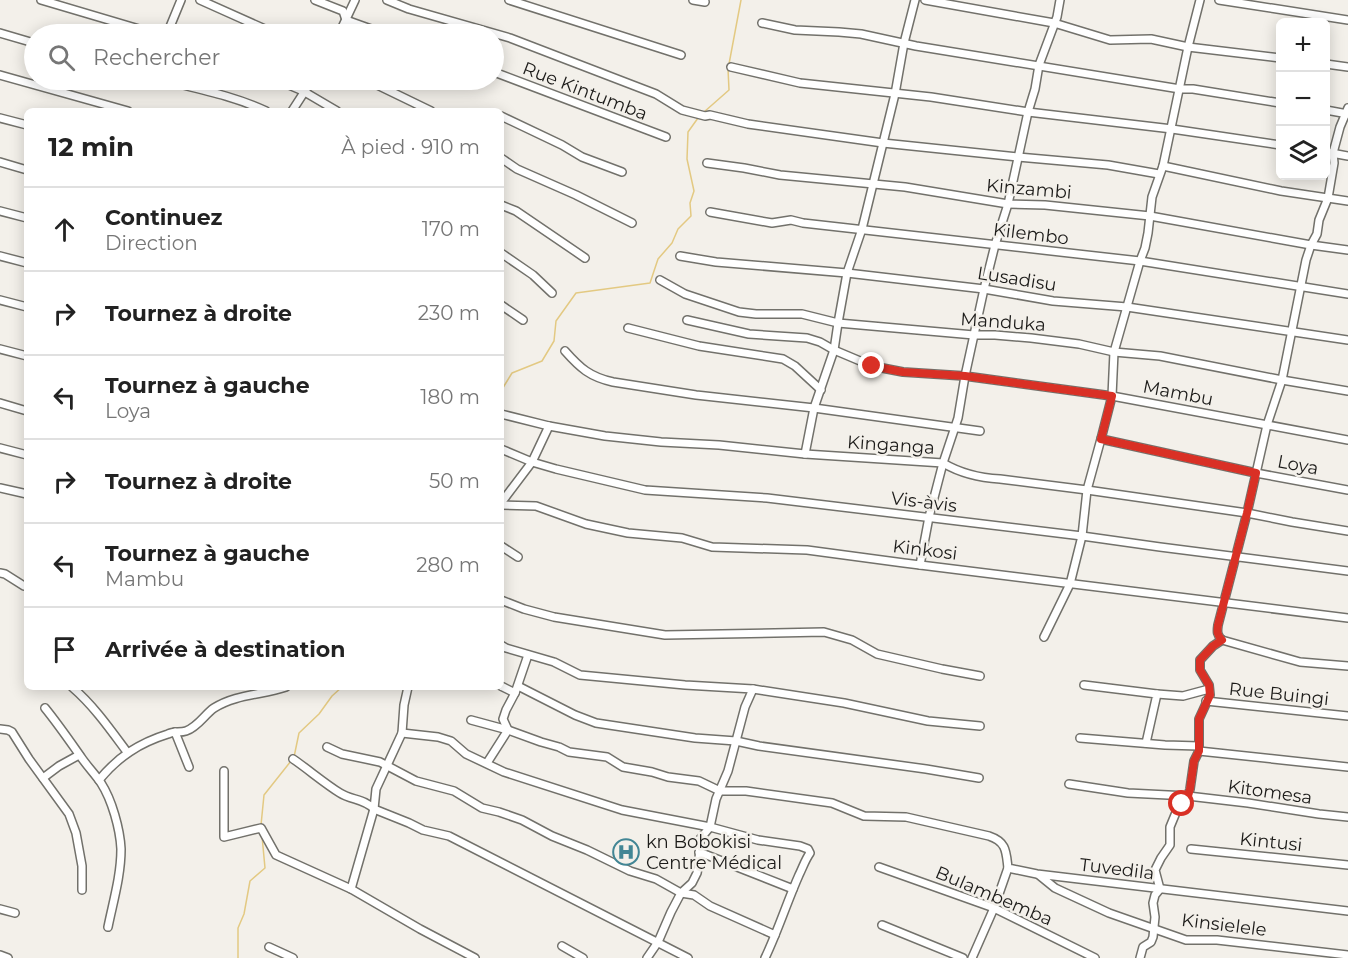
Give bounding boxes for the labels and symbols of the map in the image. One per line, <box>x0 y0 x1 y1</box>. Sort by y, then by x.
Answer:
street label: Rue Kintumba <box>520 57 650 125</box>
street label: Kinzambi <box>985 174 1073 204</box>
street label: Kilembo <box>992 218 1070 250</box>
street label: Lusadisu <box>976 262 1058 296</box>
street label: Manduka <box>960 308 1046 336</box>
route end <box>858 352 884 378</box>
street label: Mambu <box>1141 375 1215 411</box>
street label: Kinganga <box>846 431 936 459</box>
street label: Loya <box>1276 450 1320 480</box>
street label: Vis-àvis <box>890 487 959 517</box>
street label: Kinkosi <box>891 535 959 565</box>
street label: Rue Buingi <box>1228 678 1330 710</box>
street label: Kitomesa <box>1226 775 1314 809</box>
route start <box>1168 790 1194 816</box>
street label: Kintusi <box>1239 828 1303 856</box>
place label: kn Bobokisi Centre Médical <box>646 831 782 874</box>
hospital icon: kn Bobokisi Centre Médical <box>611 837 641 867</box>
street label: Tuvedila <box>1078 854 1156 884</box>
street label: Bulambemba <box>932 861 1056 931</box>
street label: Kinsielele <box>1180 909 1268 941</box>

